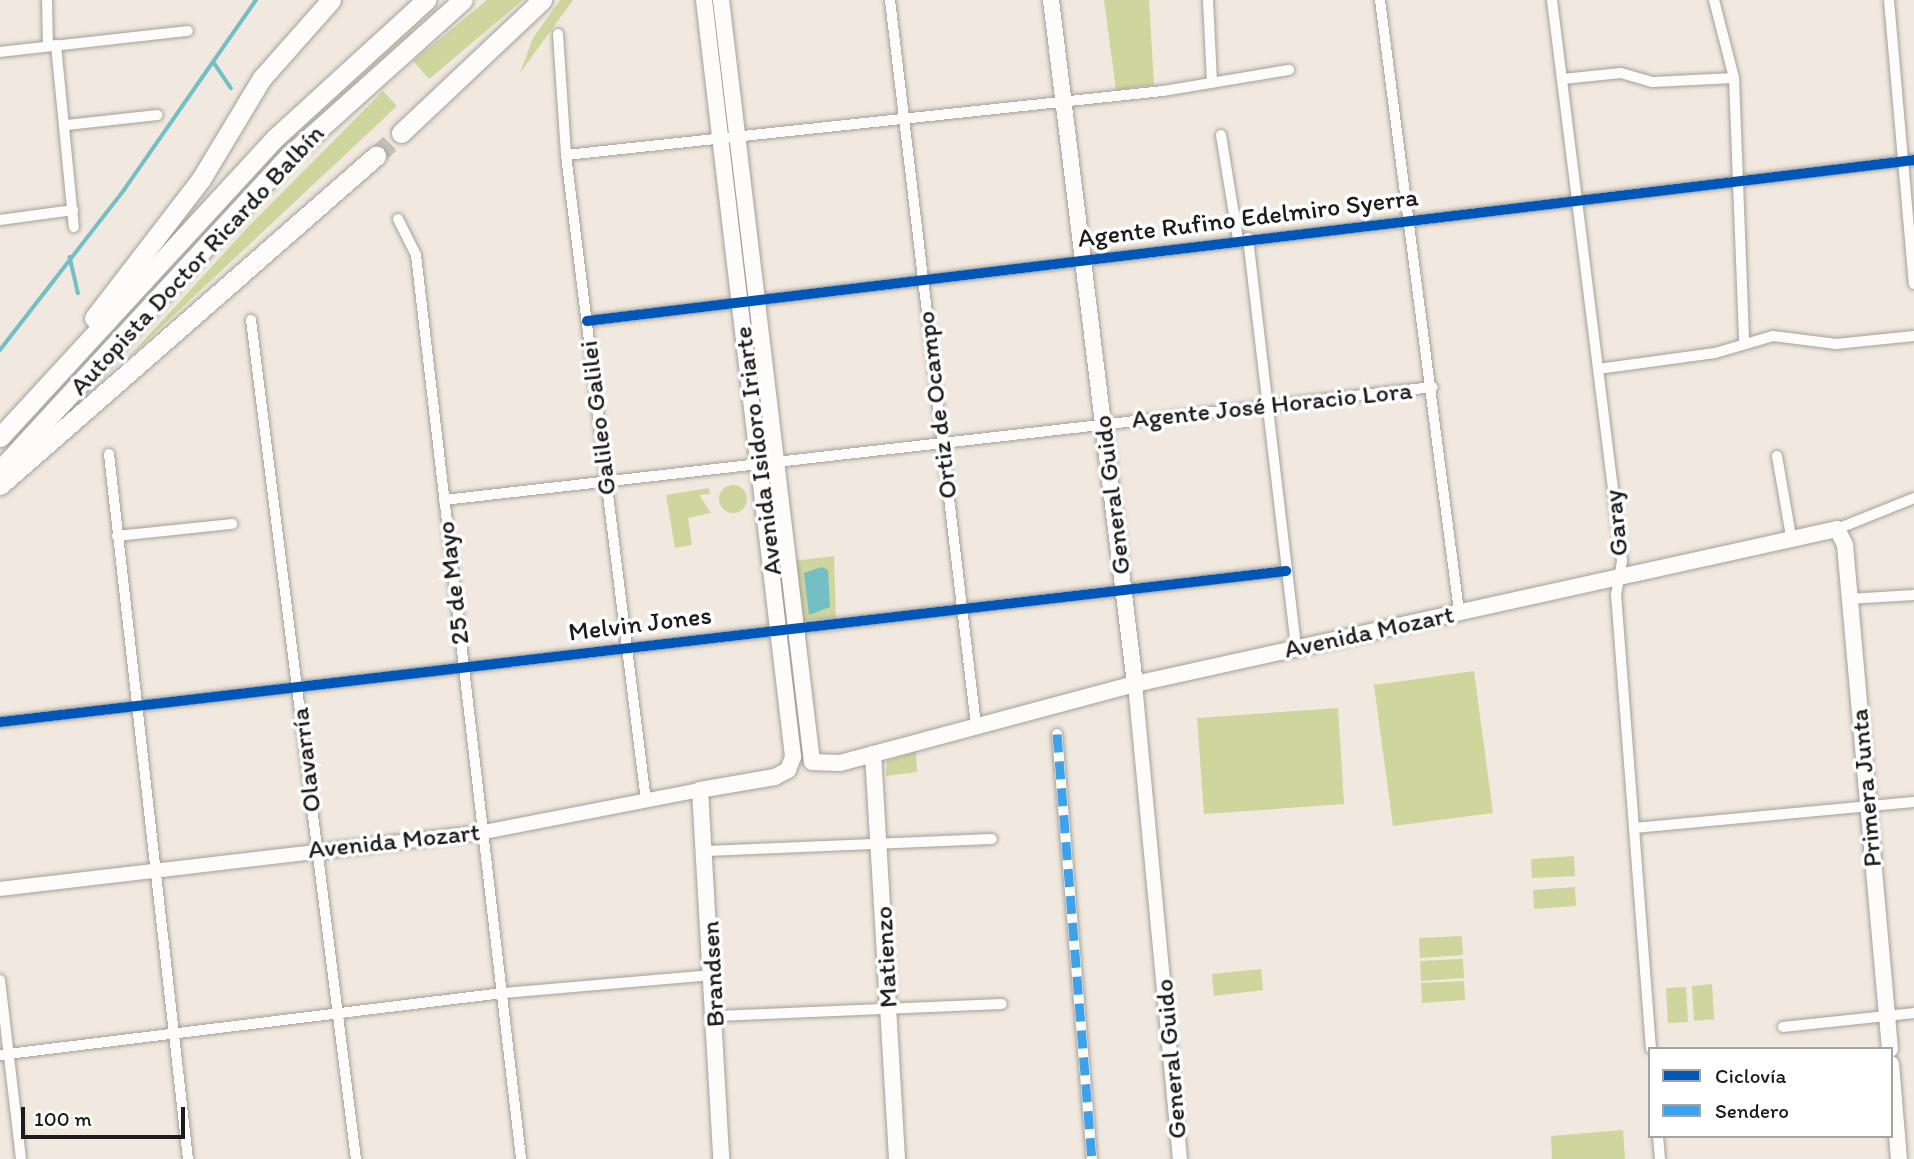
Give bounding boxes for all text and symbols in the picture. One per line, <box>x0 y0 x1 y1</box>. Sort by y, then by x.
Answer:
street label: Autopista Doctor Ricardo Balbín <box>63 118 331 402</box>
street label: Agente Rufino Edelmiro Syerra <box>1076 182 1420 254</box>
street label: Ortiz de Ocampo <box>910 310 964 500</box>
street label: Avenida Isidoro Iriarte <box>727 325 789 577</box>
street label: Galileo Galilei <box>573 338 623 498</box>
street label: Agente José Horacio Lora <box>1131 375 1413 435</box>
street label: General Guido <box>1087 413 1137 577</box>
street label: Garay <box>1597 488 1635 558</box>
street label: 25 de Mayo <box>430 519 476 647</box>
street label: Avenida Mozart <box>1281 599 1457 665</box>
street label: Melvin Jones <box>567 600 713 648</box>
street label: Olavarría <box>284 706 328 814</box>
street label: Primera Junta <box>1844 708 1888 868</box>
street label: Avenida Mozart <box>307 816 481 866</box>
street label: Matienzo <box>868 905 904 1009</box>
street label: Brandsen <box>695 920 731 1028</box>
street label: General Guido <box>1148 978 1194 1140</box>
legend <box>1648 1047 1893 1138</box>
text: Ciclovía <box>1715 1063 1786 1088</box>
scale bar <box>24 1092 189 1136</box>
text: Sendero <box>1715 1098 1789 1123</box>
text: 100 m <box>34 1106 92 1131</box>

